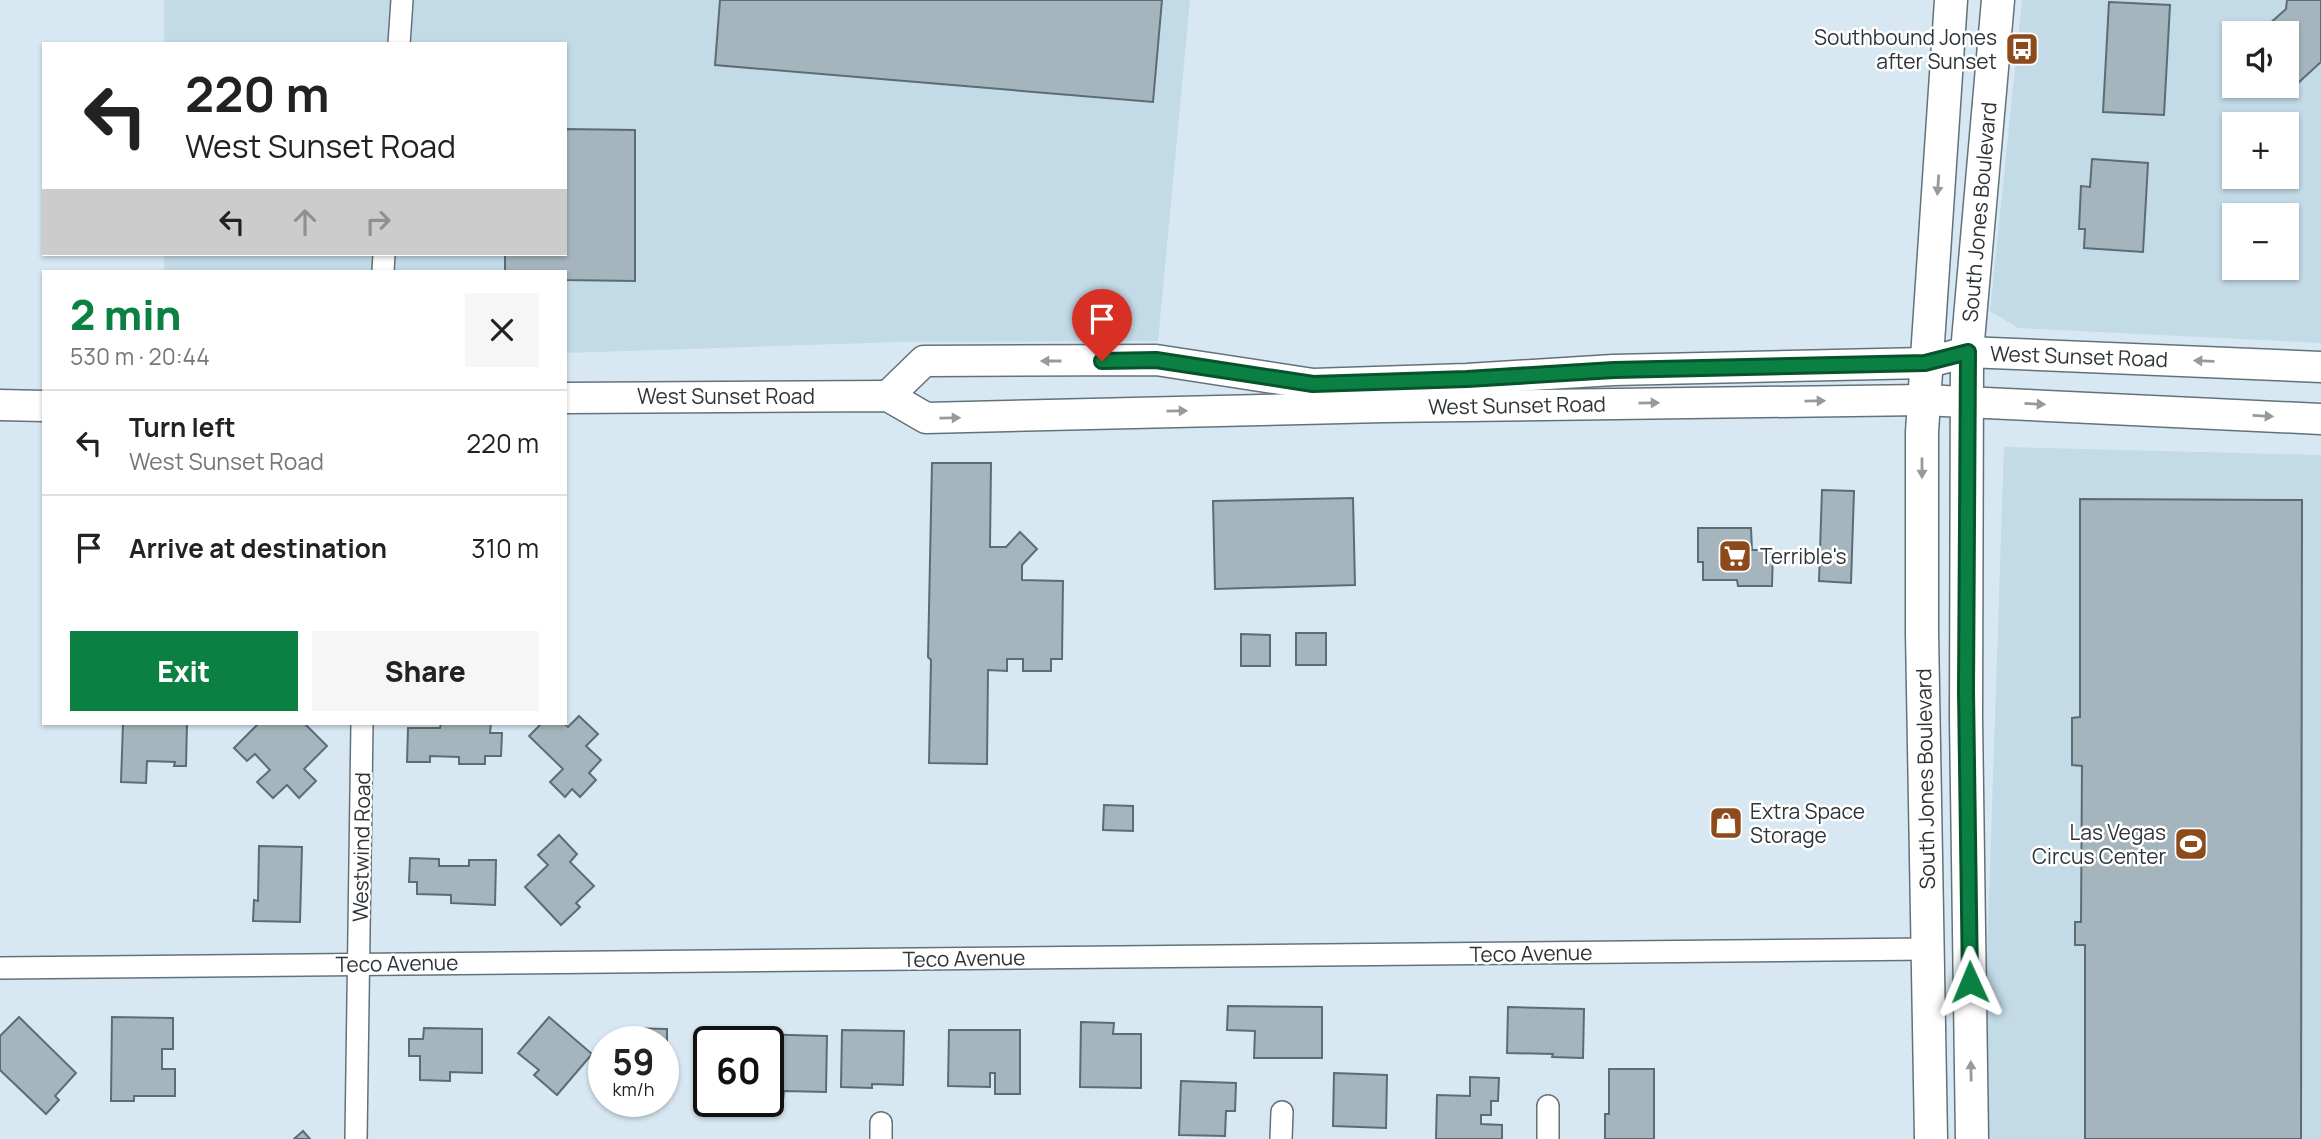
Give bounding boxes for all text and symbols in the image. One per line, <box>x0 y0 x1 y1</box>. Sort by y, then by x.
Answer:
map controls <box>2222 21 2299 280</box>
button: sound <box>2222 21 2299 98</box>
place label: Southbound Jones after Sunset <box>1814 23 1997 75</box>
bus stop icon: Southbound Jones after Sunset <box>2003 30 2041 68</box>
text: 220 m <box>185 60 329 127</box>
icon: left <box>70 70 161 161</box>
street label: South Jones Boulevard <box>1955 101 2003 323</box>
button: + <box>2222 112 2299 189</box>
text: West Sunset Road <box>185 124 456 168</box>
one-way arrow <box>1932 174 1943 196</box>
icon: left <box>213 203 251 241</box>
icon: ahead <box>286 203 324 241</box>
icon: right <box>359 203 397 241</box>
button: − <box>2222 203 2299 280</box>
text: 2 min <box>70 285 181 343</box>
pin <box>1072 289 1132 361</box>
button: close <box>465 293 539 367</box>
icon: arrive <box>1083 300 1121 338</box>
street label: West Sunset Road <box>1990 339 2168 373</box>
text: 530 m · 20:44 <box>70 340 210 372</box>
one-way arrow <box>1040 355 1062 367</box>
one-way arrow <box>2193 355 2215 366</box>
street label: West Sunset Road <box>637 382 815 410</box>
street label: West Sunset Road <box>1428 389 1606 421</box>
one-way arrow <box>1804 396 1826 407</box>
one-way arrow <box>1638 398 1660 409</box>
one-way arrow <box>2025 399 2047 410</box>
one-way arrow <box>1167 406 1189 417</box>
text: Turn left <box>129 409 236 445</box>
one-way arrow <box>2252 411 2274 422</box>
one-way arrow <box>939 412 961 424</box>
icon: left <box>70 424 108 462</box>
text: 220 m <box>466 425 539 461</box>
text: West Sunset Road <box>129 445 324 477</box>
one-way arrow <box>1916 458 1928 480</box>
icon: arrive <box>70 529 108 567</box>
text: Arrive at destination <box>129 530 387 566</box>
text: 310 m <box>471 530 539 566</box>
supermarket icon: Terrible's <box>1716 537 1754 575</box>
place label: Terrible's <box>1760 542 1847 570</box>
button: Exit <box>70 631 298 711</box>
button: Share <box>312 631 539 711</box>
street label: South Jones Boulevard <box>1909 668 1941 890</box>
street label: Westwind Road <box>346 772 376 922</box>
place label: Extra Space Storage <box>1750 797 1865 849</box>
shop icon: Extra Space Storage <box>1707 804 1745 842</box>
place label: Las Vegas Circus Center <box>2032 818 2166 870</box>
sports icon: Las Vegas Circus Center <box>2172 825 2210 863</box>
street label: Teco Avenue <box>1469 938 1593 968</box>
street label: Teco Avenue <box>902 943 1026 973</box>
position arrow <box>1933 945 2007 1019</box>
street label: Teco Avenue <box>335 948 459 978</box>
speed limit sign: 60 <box>693 1026 784 1117</box>
text: 59 <box>612 1038 655 1086</box>
one-way arrow <box>1965 1060 1977 1082</box>
text: km/h <box>613 1077 654 1101</box>

